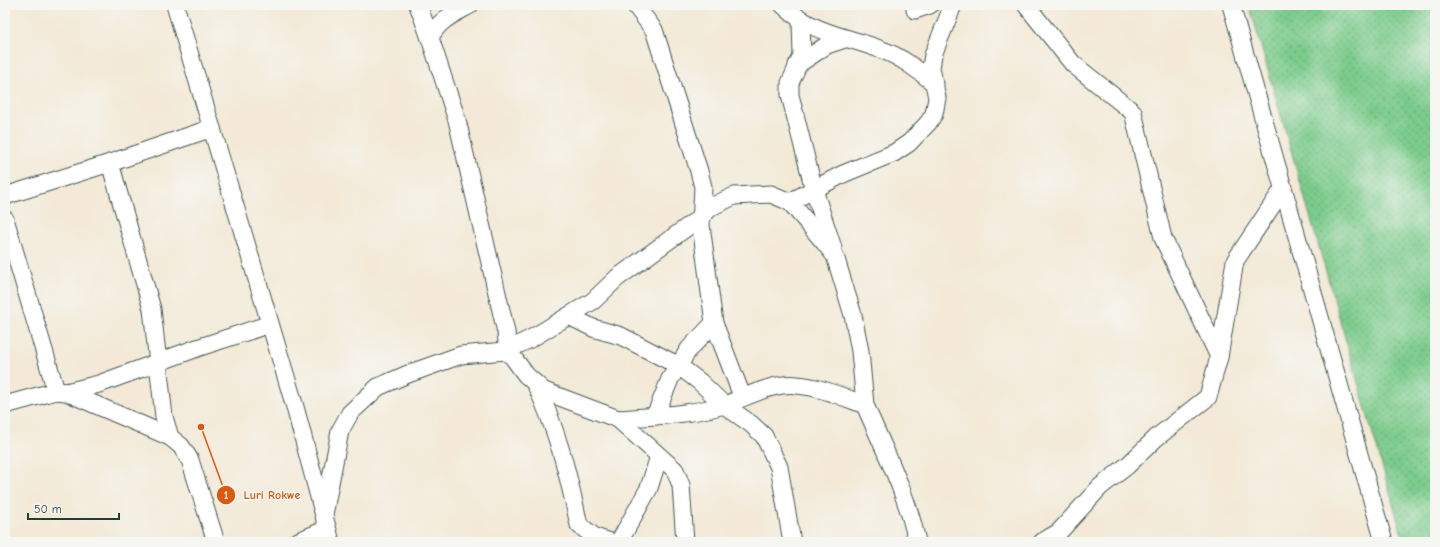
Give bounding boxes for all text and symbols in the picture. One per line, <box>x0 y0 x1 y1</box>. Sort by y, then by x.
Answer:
callout: Luri Rokwe <box>216 483 309 507</box>
text: 1 <box>224 488 229 502</box>
text: Luri Rokwe <box>244 488 300 502</box>
scale bar <box>28 495 119 521</box>
text: 50 m <box>34 502 62 516</box>

